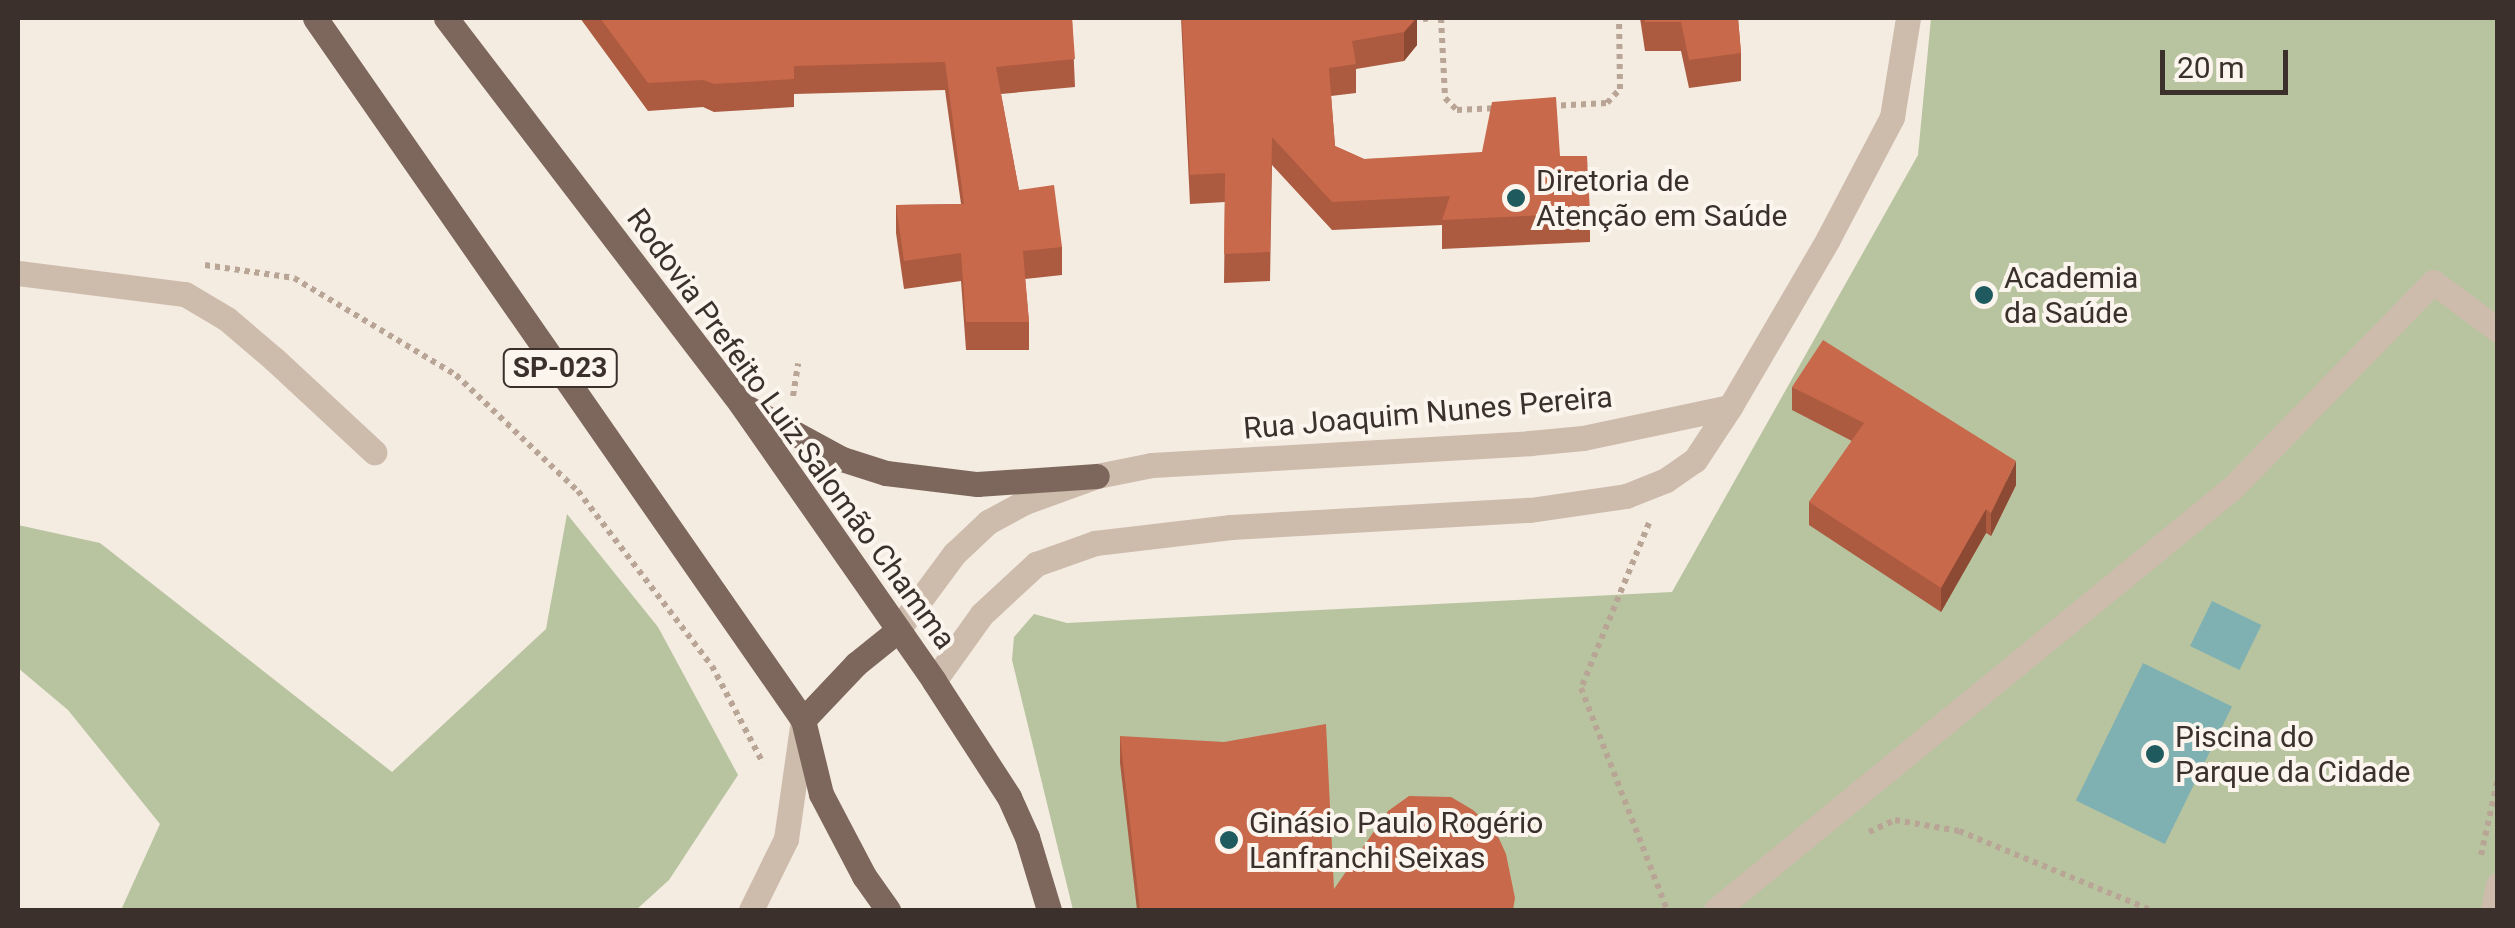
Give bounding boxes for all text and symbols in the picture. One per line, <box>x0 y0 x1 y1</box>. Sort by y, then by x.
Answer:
scale bar <box>2165 30 2292 92</box>
text: 20 m <box>2177 50 2244 85</box>
place label: Diretoria de Atenção em Saúde <box>1536 163 1787 234</box>
marker: Diretoria de Atenção em Saúde <box>1505 187 1527 209</box>
street label: Rodovia Prefeito Luiz Salomão Chamma <box>619 202 963 656</box>
place label: Academia da Saúde <box>2004 260 2138 330</box>
marker: Academia da Saúde <box>1973 284 1995 306</box>
road number: SP-023 <box>502 345 618 391</box>
street label: Rua Joaquim Nunes Pereira <box>1242 379 1614 447</box>
place label: Piscina do Parque da Cidade <box>2175 719 2410 790</box>
marker: Piscina do Parque da Cidade <box>2144 743 2166 765</box>
place label: Ginásio Paulo Rogério Lanfranchi Seixas <box>1249 805 1543 876</box>
marker: Ginásio Paulo Rogério Lanfranchi Seixas <box>1218 829 1240 851</box>

